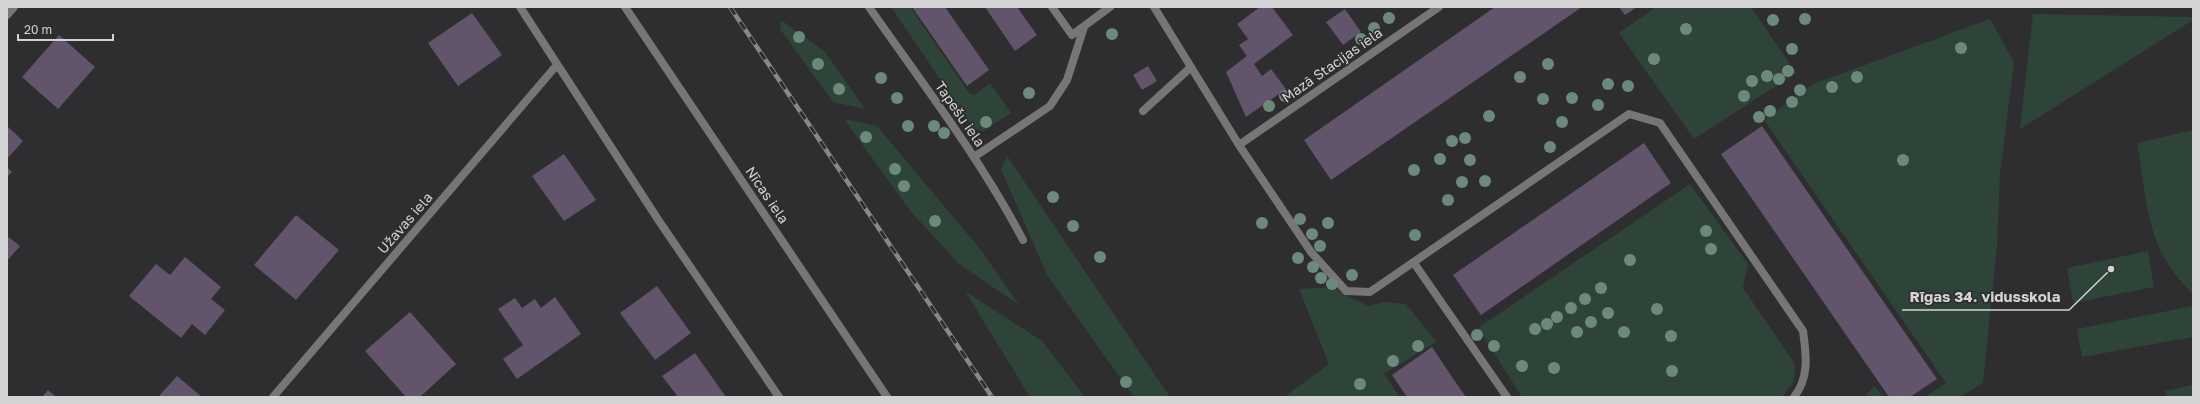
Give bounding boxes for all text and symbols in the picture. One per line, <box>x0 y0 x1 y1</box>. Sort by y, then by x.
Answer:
scale bar <box>18 16 113 42</box>
text: 20 m <box>24 22 52 37</box>
street label: Mazā Stacijas iela <box>1278 24 1385 106</box>
street label: Tapešu iela <box>932 78 989 150</box>
street label: Nīcas iela <box>742 163 793 226</box>
street label: Užavas iela <box>373 189 436 257</box>
callout: Rīgas 34. vidusskola <box>1902 283 2069 310</box>
text: Rīgas 34. vidusskola <box>1910 287 2061 305</box>

